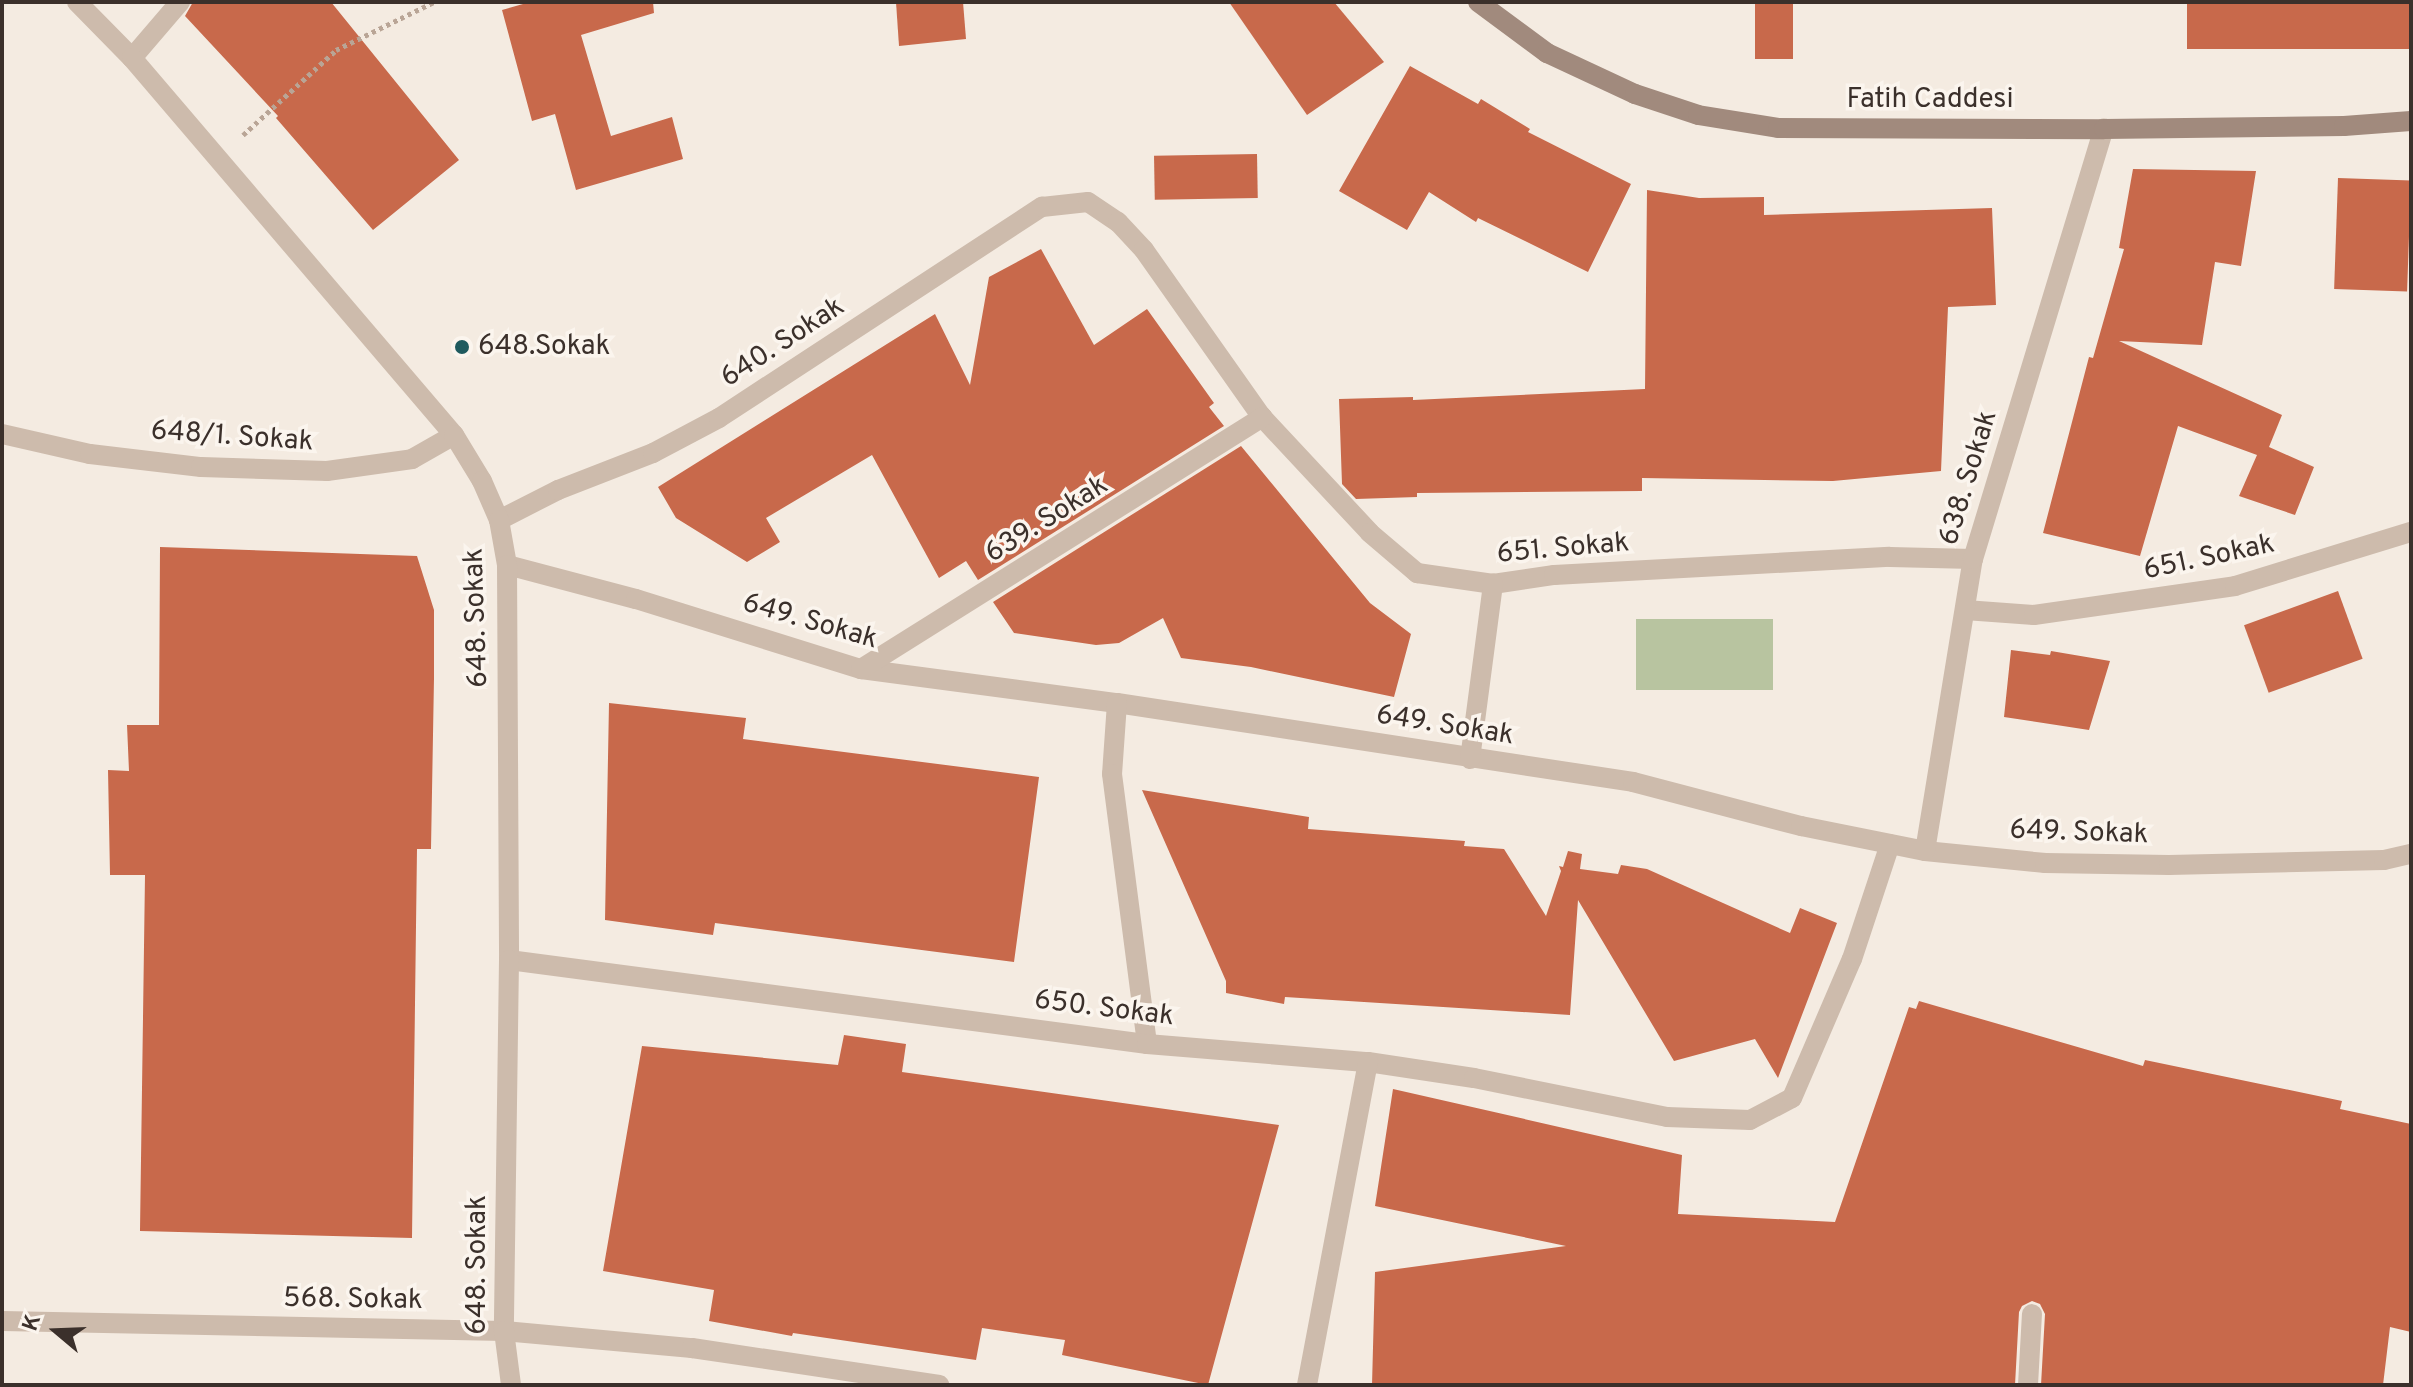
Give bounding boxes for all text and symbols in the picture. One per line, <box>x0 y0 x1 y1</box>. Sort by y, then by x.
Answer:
street label: Fatih Caddesi <box>1846 83 2014 117</box>
street label: 640. Sokak <box>715 291 851 395</box>
place label: 648.Sokak <box>478 330 610 364</box>
marker: 648.Sokak <box>453 338 471 356</box>
street label: 638. Sokak <box>1933 407 2005 549</box>
street label: 648/1. Sokak <box>150 415 314 459</box>
street label: 639. Sokak <box>979 469 1115 571</box>
street label: 651. Sokak <box>1495 526 1631 572</box>
street label: 651. Sokak <box>2141 528 2277 588</box>
street label: 648. Sokak <box>458 548 496 688</box>
street label: 649. Sokak <box>739 587 881 657</box>
street label: 649. Sokak <box>1374 699 1516 753</box>
street label: 649. Sokak <box>2009 814 2149 852</box>
street label: 650. Sokak <box>1032 984 1176 1034</box>
street label: 648. Sokak <box>461 1195 495 1335</box>
street label: 568. Sokak <box>283 1282 423 1318</box>
north arrow <box>16 1291 96 1371</box>
text: K <box>18 1311 48 1335</box>

